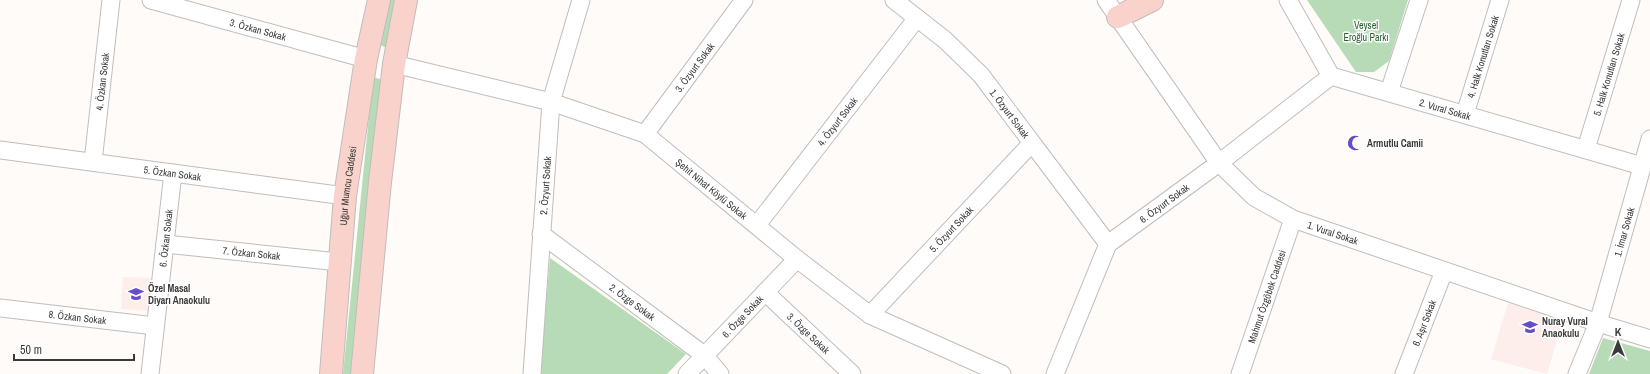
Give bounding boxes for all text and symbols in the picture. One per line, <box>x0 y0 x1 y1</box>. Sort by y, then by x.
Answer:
street label: 4. Halk Konutları Sokak <box>1464 13 1502 100</box>
street label: 3. Özkan Sokak <box>228 15 289 44</box>
park label: Veysel Eroğlu Parkı <box>1343 19 1389 44</box>
street label: 5. Halk Konutları Sokak <box>1590 31 1627 117</box>
street label: 3. Özyurt Sokak <box>672 39 717 95</box>
street label: 4. Özkan Sokak <box>92 51 112 111</box>
street label: 1. Özyurt Sokak <box>987 86 1033 141</box>
street label: 4. Özyurt Sokak <box>814 94 861 148</box>
street label: 2. Vural Sokak <box>1418 95 1473 123</box>
mosque icon: Armutlu Camii <box>1346 134 1364 152</box>
place label: Armutlu Camii <box>1367 137 1423 150</box>
street label: Uğur Mumcu Caddesi <box>336 145 359 226</box>
street label: 2. Özyurt Sokak <box>537 155 554 215</box>
street label: Şehit Nihat Köylü Sokak <box>673 155 751 223</box>
street label: 5. Özkan Sokak <box>143 163 203 183</box>
street label: 6. Özyurt Sokak <box>1137 180 1192 225</box>
street label: 5. Özyurt Sokak <box>926 203 976 255</box>
street label: 1. İmar Sokak <box>1611 205 1637 258</box>
street label: 6. Özkan Sokak <box>156 207 175 267</box>
street label: 1. Vural Sokak <box>1306 218 1361 248</box>
street label: 7. Özkan Sokak <box>222 244 282 262</box>
street label: Mahmut Özgöbek Caddesi <box>1245 248 1288 345</box>
place label: Özel Masal Diyarı Anaokulu <box>148 281 210 307</box>
street label: 2. Özge Sokak <box>607 281 659 324</box>
school or university icon: Özel Masal Diyarı Anaokulu <box>127 285 145 303</box>
street label: 6. Özge Sokak <box>719 292 766 340</box>
street label: 6. Aşır Sokak <box>1409 297 1439 348</box>
street label: 8. Özkan Sokak <box>48 307 108 327</box>
street label: 3. Özge Sokak <box>785 310 833 357</box>
place label: Nuray Vural Anaokulu <box>1542 315 1588 340</box>
school or university icon: Nuray Vural Anaokulu <box>1521 318 1539 336</box>
north arrow <box>1598 322 1638 362</box>
text: K <box>1615 325 1622 339</box>
scale bar <box>14 336 134 362</box>
text: 50 m <box>20 342 42 358</box>

